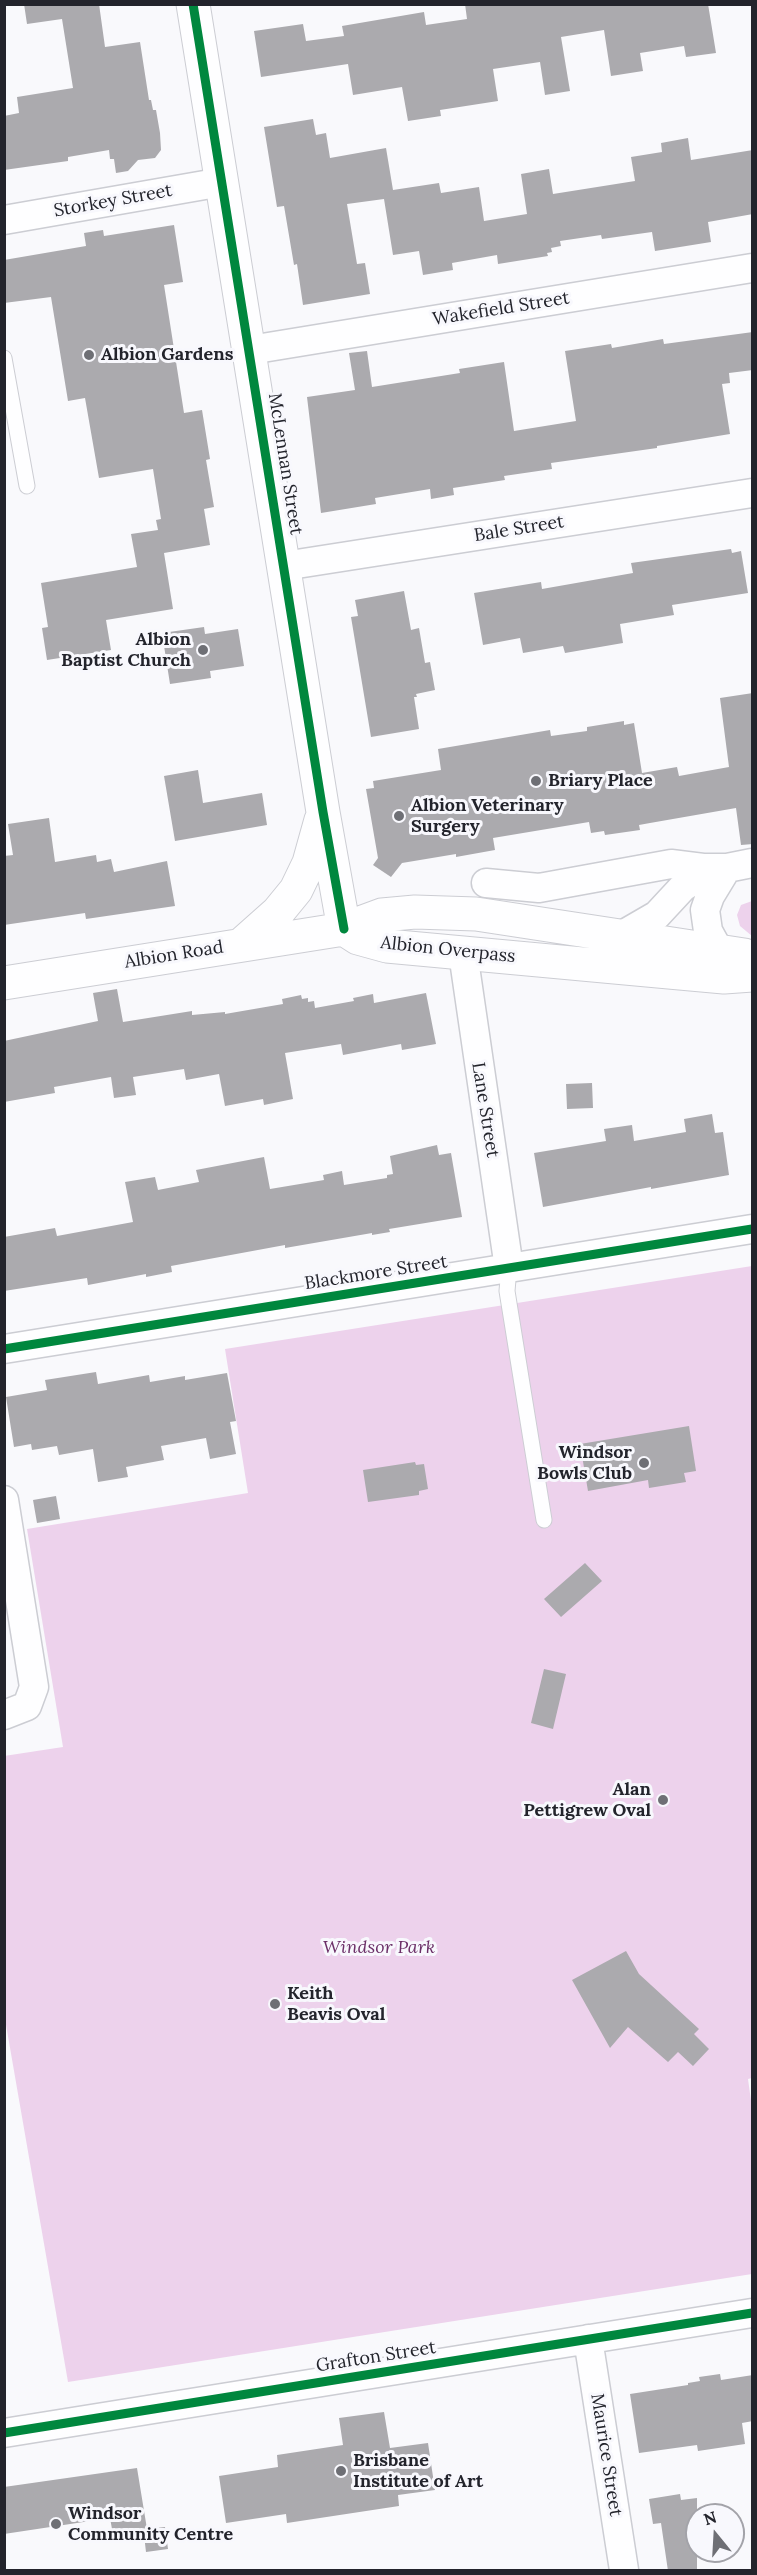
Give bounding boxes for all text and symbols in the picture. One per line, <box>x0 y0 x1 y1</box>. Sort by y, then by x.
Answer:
street label: Storkey Street <box>52 180 174 222</box>
street label: Wakefield Street <box>431 288 571 330</box>
place label: Albion Gardens <box>101 344 233 366</box>
marker: Albion Gardens <box>82 348 96 362</box>
street label: McLennan Street <box>263 391 307 537</box>
street label: Bale Street <box>472 511 566 547</box>
place label: Albion Baptist Church <box>61 629 191 672</box>
marker: Albion Baptist Church <box>196 643 210 657</box>
place label: Briary Place <box>548 770 653 792</box>
marker: Briary Place <box>529 774 543 788</box>
place label: Albion Veterinary Surgery <box>411 795 564 838</box>
marker: Albion Veterinary Surgery <box>392 809 406 823</box>
street label: Albion Overpass <box>380 932 516 968</box>
street label: Albion Road <box>123 937 225 973</box>
street label: Lane Street <box>467 1061 503 1159</box>
street label: Blackmore Street <box>303 1251 449 1295</box>
place label: Windsor Bowls Club <box>537 1442 632 1484</box>
marker: Windsor Bowls Club <box>637 1456 651 1470</box>
place label: Alan Pettigrew Oval <box>523 1779 651 1822</box>
marker: Alan Pettigrew Oval <box>656 1793 670 1807</box>
park label: Windsor Park <box>323 1937 435 1959</box>
place label: Keith Beavis Oval <box>287 1983 385 2026</box>
marker: Keith Beavis Oval <box>268 1997 282 2011</box>
street label: Grafton Street <box>314 2337 438 2377</box>
street label: Maurice Street <box>586 2392 626 2518</box>
place label: Brisbane Institute of Art <box>353 2450 483 2492</box>
marker: Brisbane Institute of Art <box>334 2464 348 2478</box>
place label: Windsor Community Centre <box>68 2503 233 2546</box>
north arrow <box>685 2503 745 2563</box>
text: N <box>701 2506 719 2529</box>
marker: Windsor Community Centre <box>49 2517 63 2531</box>

